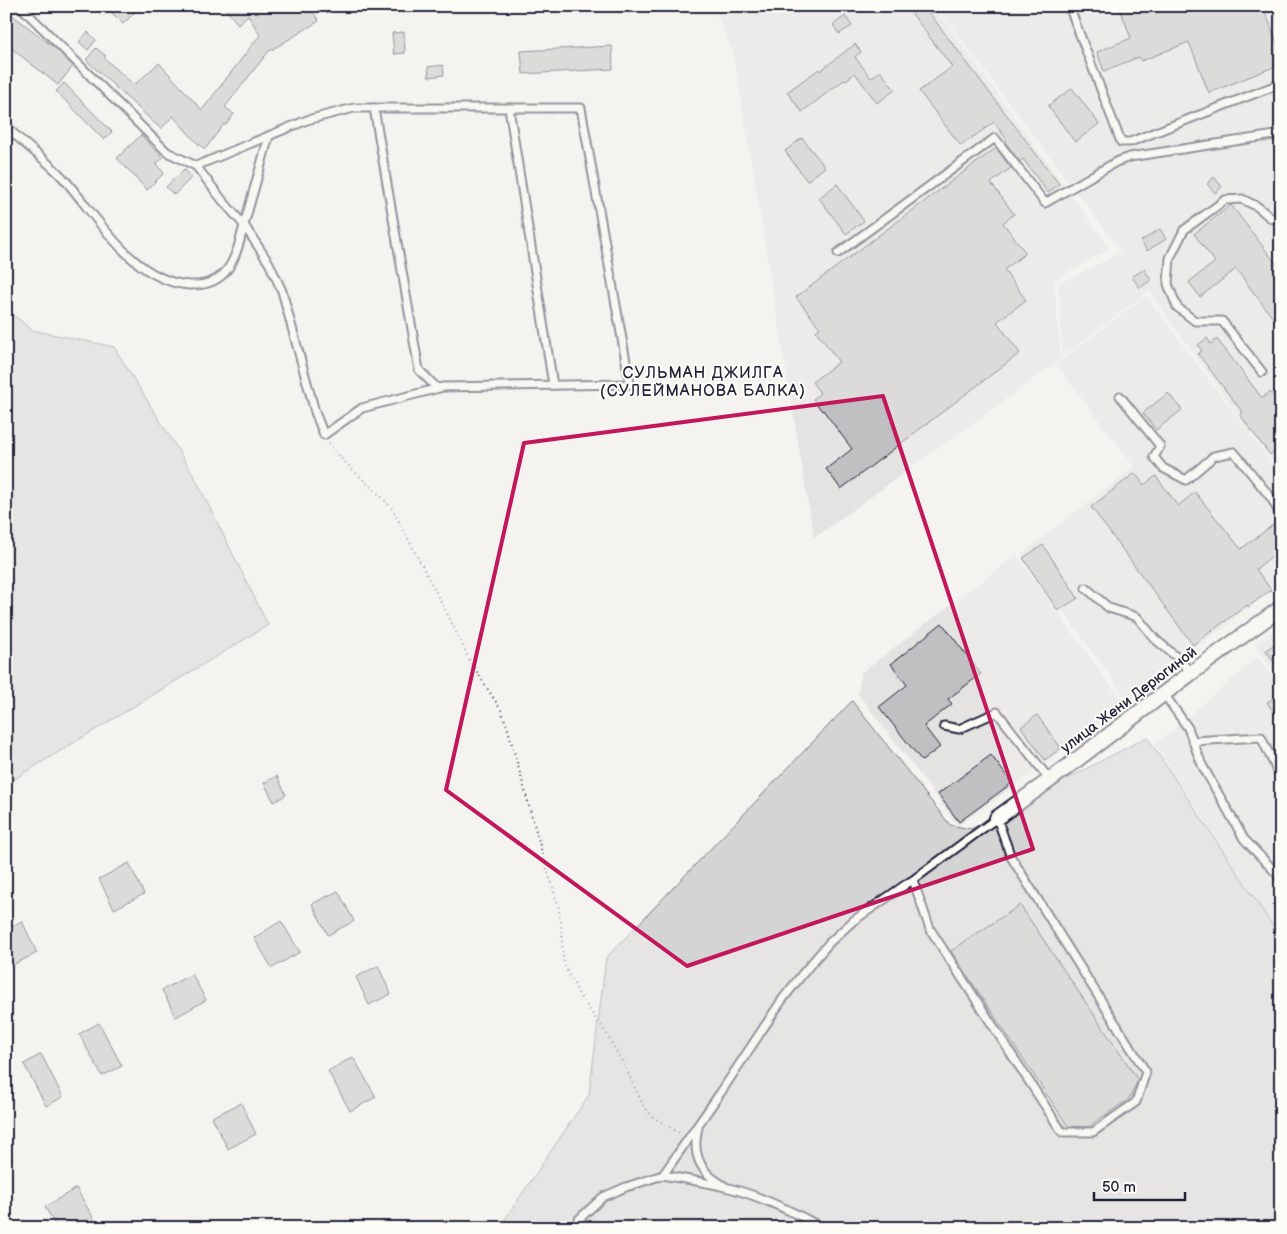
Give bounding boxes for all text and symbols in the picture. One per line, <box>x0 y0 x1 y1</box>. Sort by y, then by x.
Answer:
district label: СУЛЬМАН ДЖИЛГА (СУЛЕЙМАНОВА БАЛКА) <box>600 364 806 401</box>
street label: улица Жени Дерюгиной <box>1057 643 1201 757</box>
scale bar <box>1094 1169 1186 1201</box>
text: 50 m <box>1102 1178 1136 1197</box>

